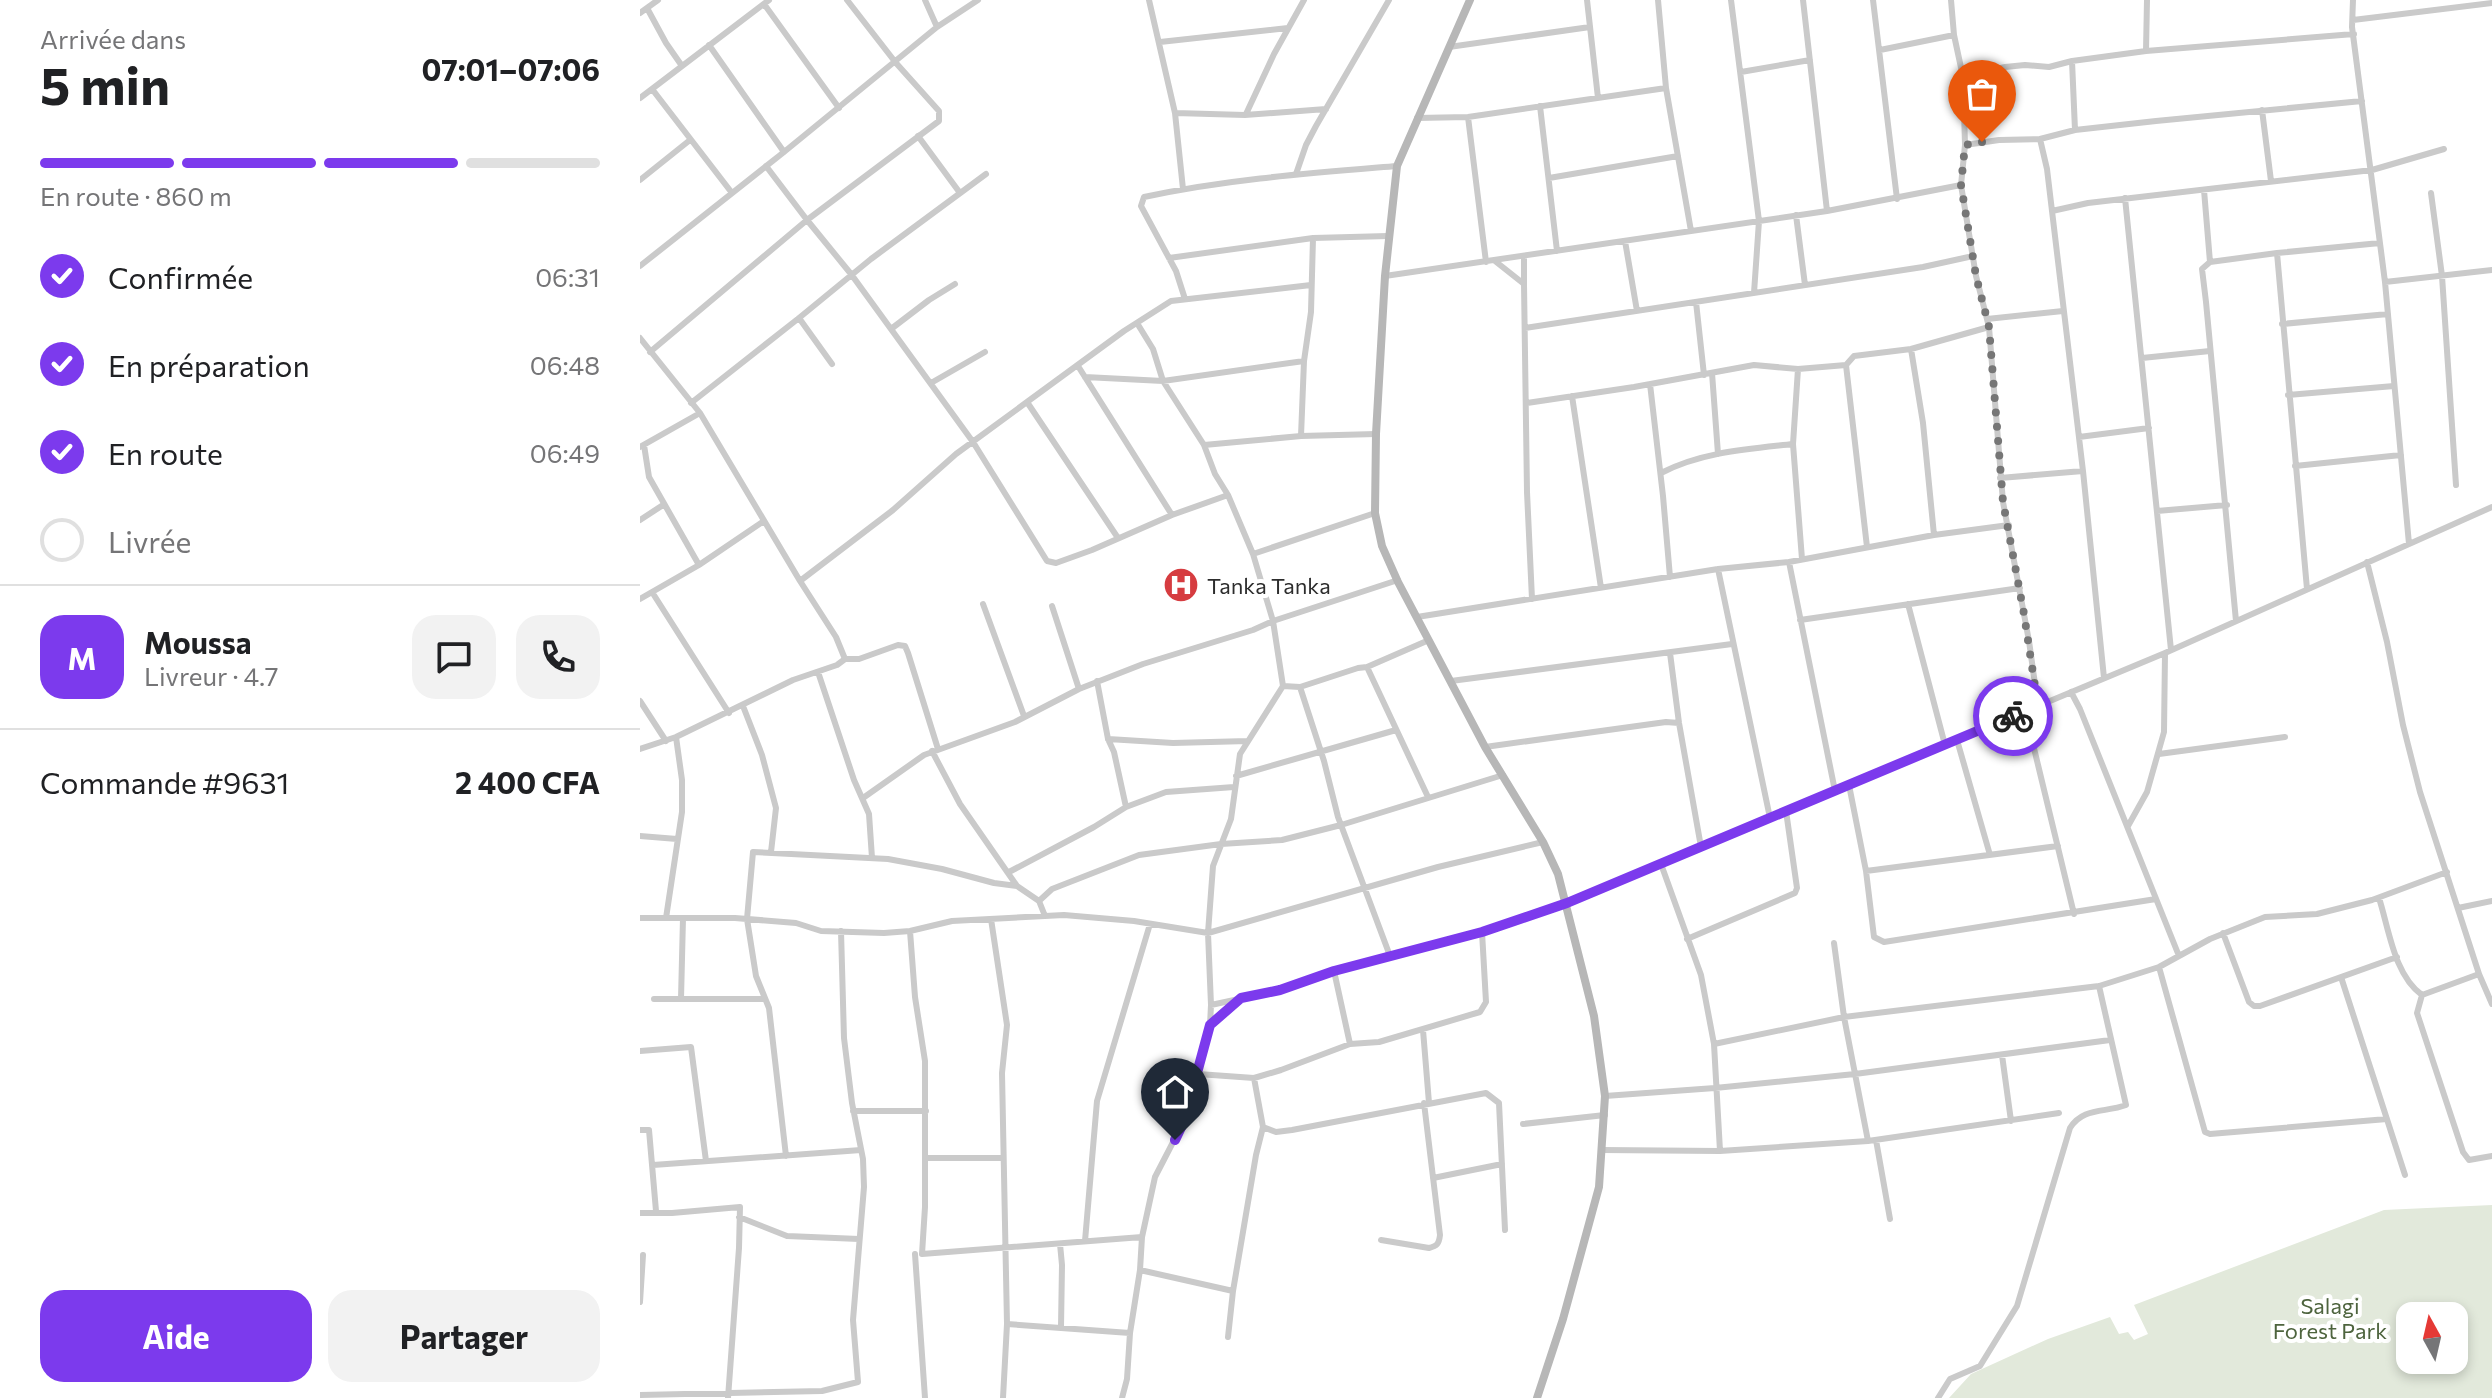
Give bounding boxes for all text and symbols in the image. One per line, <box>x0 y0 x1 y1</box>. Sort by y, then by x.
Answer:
text: Arrivée dans <box>40 23 186 54</box>
text: 07:01–07:06 <box>421 50 600 87</box>
text: 5 min <box>40 52 170 116</box>
pin <box>1948 60 2016 142</box>
icon: bag <box>1960 72 2004 116</box>
text: En route · 860 m <box>40 180 232 211</box>
icon: check <box>40 254 84 298</box>
text: Confirmée <box>108 258 253 295</box>
text: 06:31 <box>535 261 600 292</box>
icon: check <box>40 342 84 386</box>
text: En préparation <box>108 346 310 383</box>
text: 06:48 <box>530 349 600 380</box>
icon: check <box>40 430 84 474</box>
text: En route <box>108 434 223 471</box>
text: 06:49 <box>530 437 600 468</box>
text: Livrée <box>108 522 191 559</box>
hospital icon: Tanka Tanka <box>1162 566 1200 604</box>
place label: Tanka Tanka <box>1207 572 1331 599</box>
button: chat <box>412 615 496 699</box>
button: phone <box>516 615 600 699</box>
text: Moussa <box>144 623 251 660</box>
text: M <box>68 639 96 676</box>
text: Livreur · 4.7 <box>144 660 279 691</box>
courier <box>1973 676 2053 756</box>
icon: bike <box>1991 694 2035 738</box>
text: Commande #9631 <box>40 763 289 800</box>
text: 2 400 CFA <box>455 763 600 800</box>
pin <box>1141 1058 1209 1140</box>
icon: home <box>1153 1070 1197 1114</box>
button: Aide <box>40 1290 312 1382</box>
button: Partager <box>328 1290 600 1382</box>
park label: Salagi Forest Park <box>2273 1292 2387 1344</box>
north arrow <box>2396 1302 2468 1374</box>
map controls <box>2396 1302 2468 1374</box>

